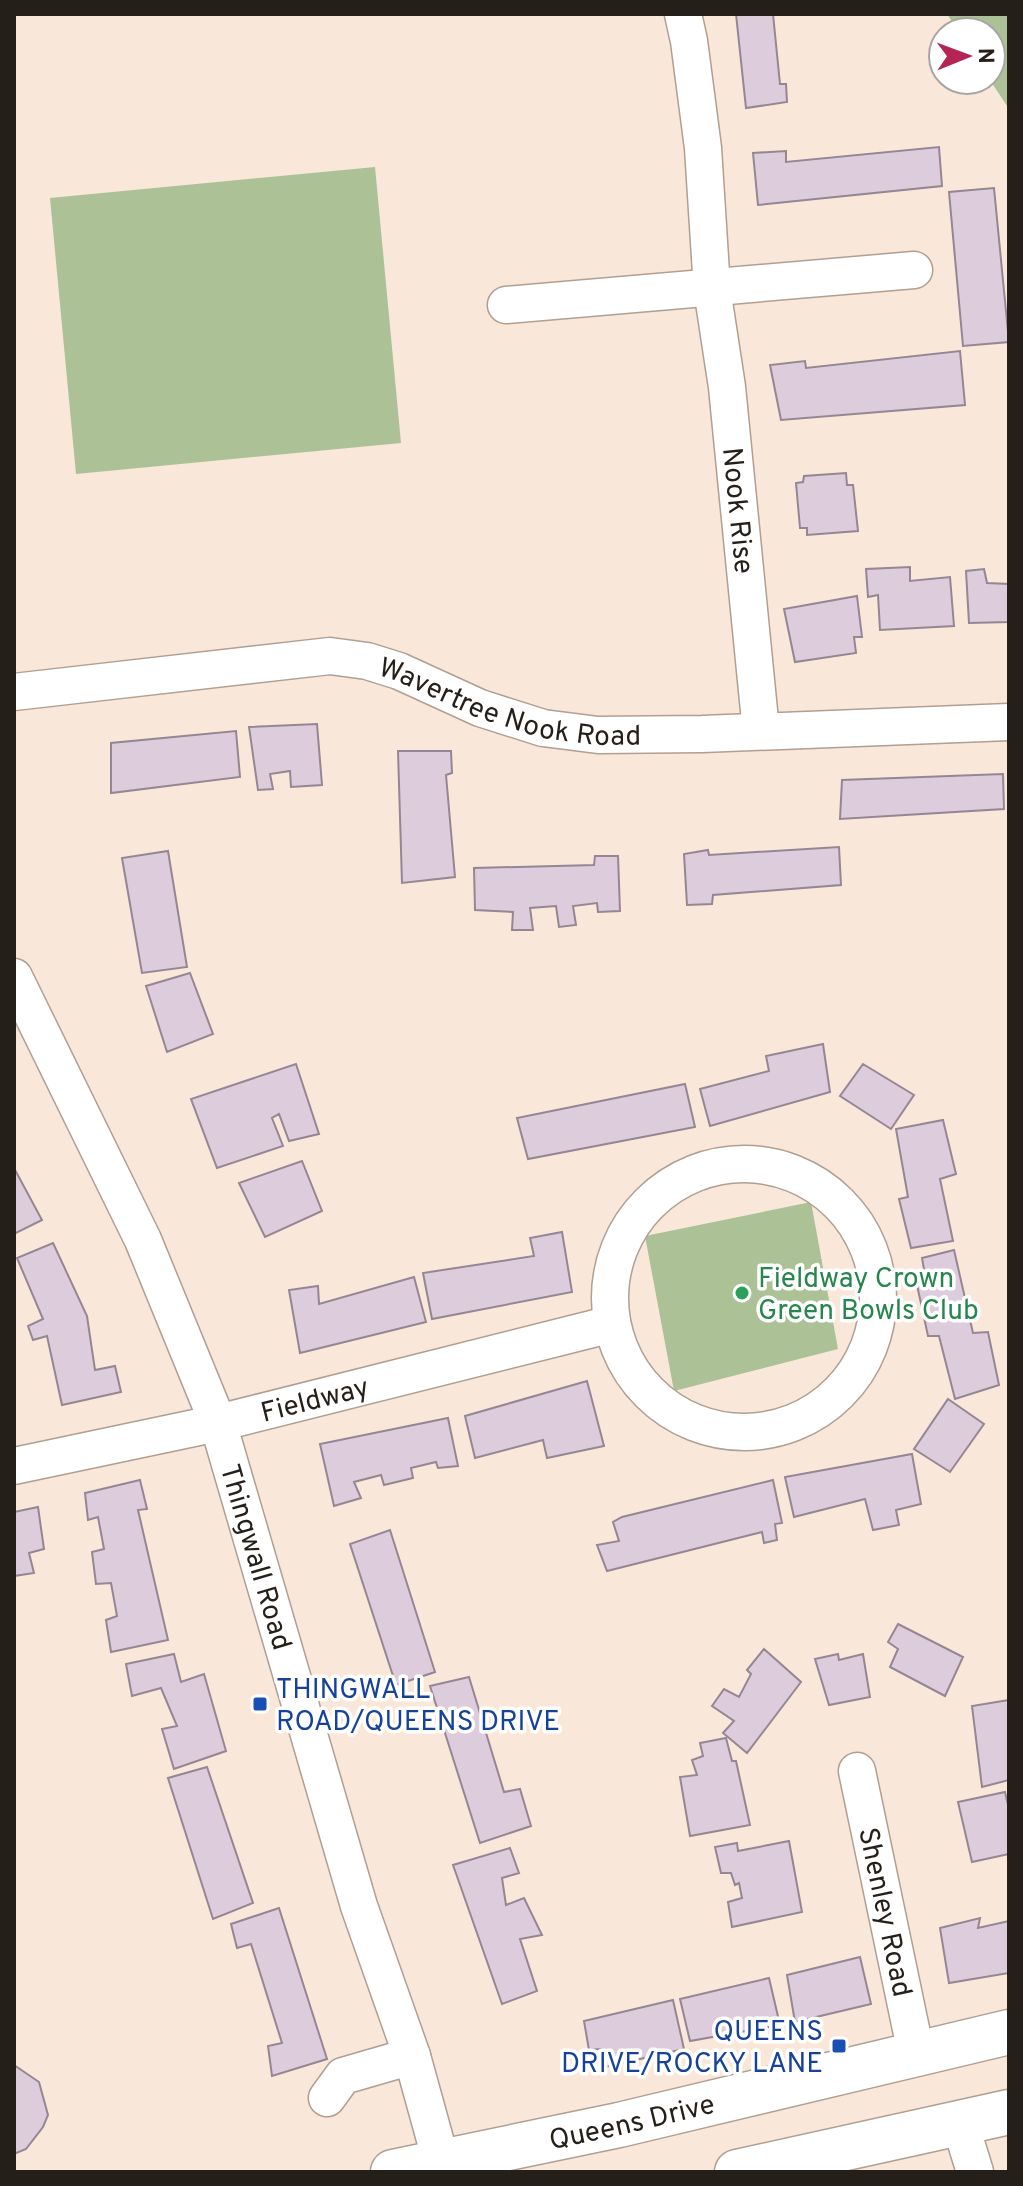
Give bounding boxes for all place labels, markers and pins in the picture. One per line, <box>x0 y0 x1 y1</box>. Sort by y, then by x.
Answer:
place label: Fieldway Crown Green Bowls Club <box>758 1262 979 1330</box>
marker: Fieldway Crown Green Bowls Club <box>733 1284 751 1302</box>
place label: THINGWALL ROAD/QUEENS DRIVE <box>276 1673 560 1741</box>
marker: THINGWALL ROAD/QUEENS DRIVE <box>251 1695 269 1713</box>
place label: QUEENS DRIVE/ROCKY LANE <box>561 2015 823 2083</box>
marker: QUEENS DRIVE/ROCKY LANE <box>830 2037 848 2055</box>

